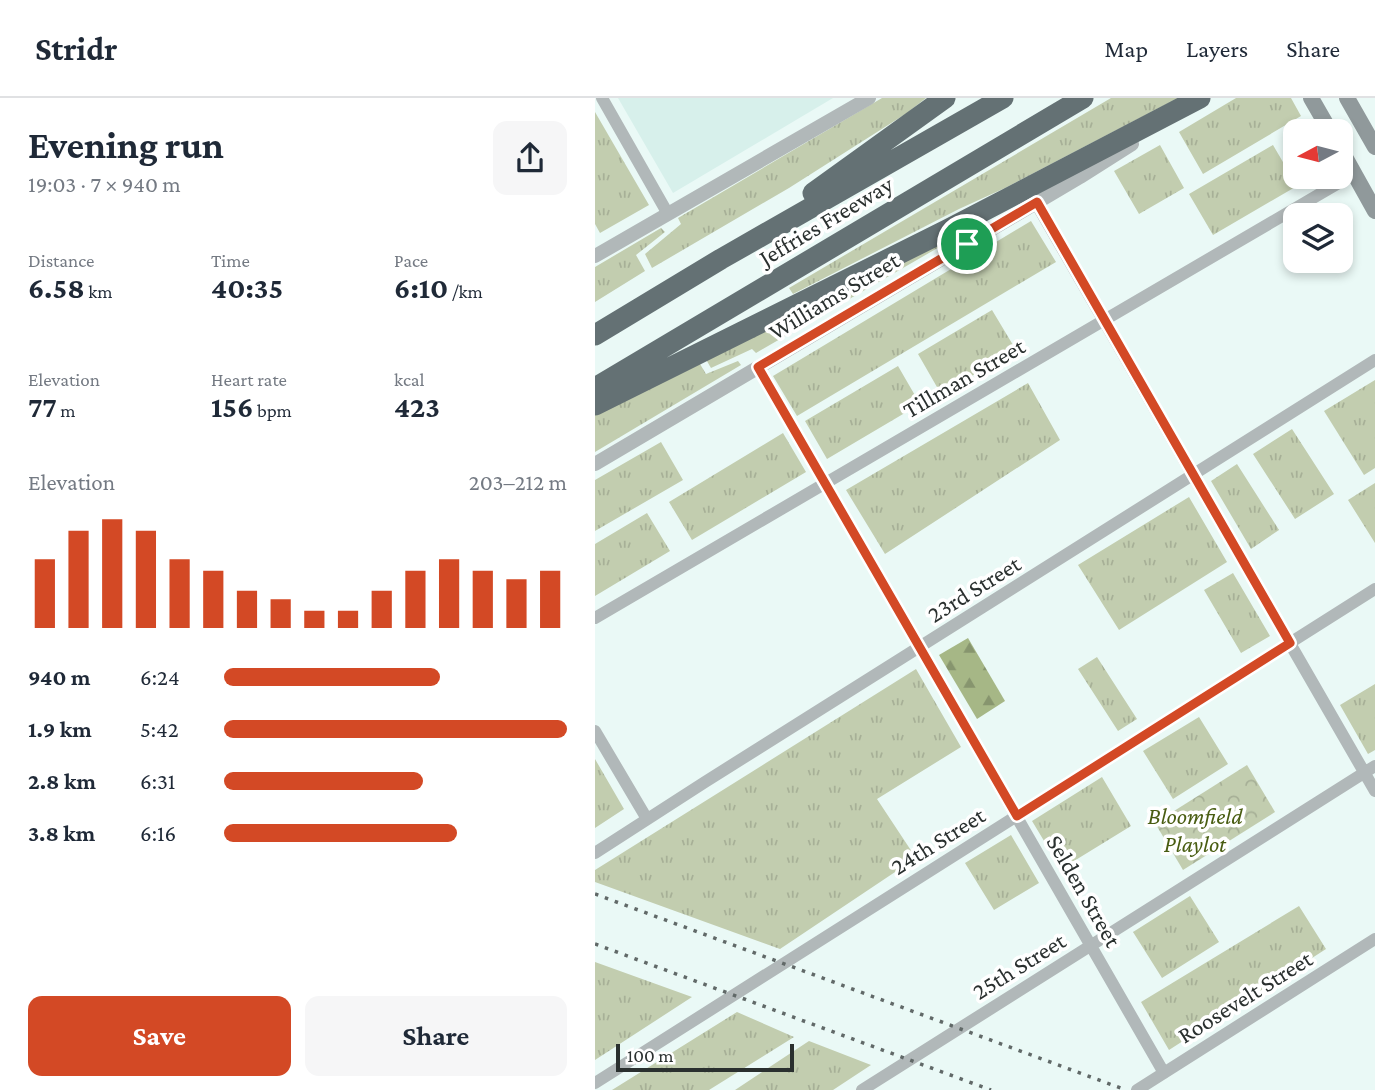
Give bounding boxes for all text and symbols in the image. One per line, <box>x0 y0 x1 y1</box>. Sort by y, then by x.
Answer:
text: Stridr <box>35 30 117 67</box>
text: Map <box>1104 35 1148 62</box>
text: Layers <box>1186 35 1248 62</box>
text: Share <box>1286 35 1340 62</box>
north arrow <box>1283 119 1353 189</box>
map controls <box>1283 119 1353 273</box>
button: share <box>493 121 567 195</box>
text: Evening run <box>28 124 224 166</box>
street label: Jeffries Freeway <box>752 170 898 272</box>
text: 19:03 · 7 × 940 m <box>28 171 181 197</box>
button: layers <box>1283 203 1353 273</box>
pin <box>937 214 997 274</box>
icon: arrive <box>948 225 986 263</box>
street label: Williams Street <box>764 246 905 345</box>
text: Distance <box>28 250 94 271</box>
text: Time <box>211 250 250 271</box>
text: Pace <box>394 250 428 271</box>
text: 6.58 <box>28 271 85 304</box>
text: 40:35 <box>211 271 283 304</box>
text: 6:10 <box>394 271 448 304</box>
text: km <box>85 281 113 302</box>
text: /km <box>448 281 483 302</box>
street label: Tillman Street <box>898 331 1030 423</box>
text: Elevation <box>28 369 100 390</box>
text: Heart rate <box>211 369 287 390</box>
text: kcal <box>394 369 425 390</box>
text: 77 <box>28 390 57 423</box>
text: 156 <box>211 390 253 423</box>
text: 423 <box>394 390 440 423</box>
text: m <box>57 400 76 421</box>
text: bpm <box>253 400 292 421</box>
text: Elevation <box>28 469 115 495</box>
text: 203–212 m <box>469 469 567 495</box>
street label: 23rd Street <box>922 549 1026 628</box>
text: 940 m <box>28 664 90 690</box>
text: 6:24 <box>140 664 180 690</box>
text: 1.9 km <box>28 716 92 742</box>
text: 5:42 <box>140 716 179 742</box>
text: 2.8 km <box>28 768 96 794</box>
text: 6:31 <box>140 768 176 794</box>
street label: 24th Street <box>886 801 990 880</box>
park label: Bloomfield Playlot <box>1148 802 1243 857</box>
text: 3.8 km <box>28 820 95 846</box>
text: 6:16 <box>140 820 176 846</box>
street label: Selden Street <box>1042 830 1128 952</box>
street label: 25th Street <box>967 926 1071 1005</box>
street label: Roosevelt Street <box>1173 944 1318 1049</box>
button: Save <box>28 996 291 1076</box>
button: Share <box>305 996 567 1076</box>
scale bar <box>616 1041 795 1073</box>
text: 100 m <box>627 1045 674 1066</box>

